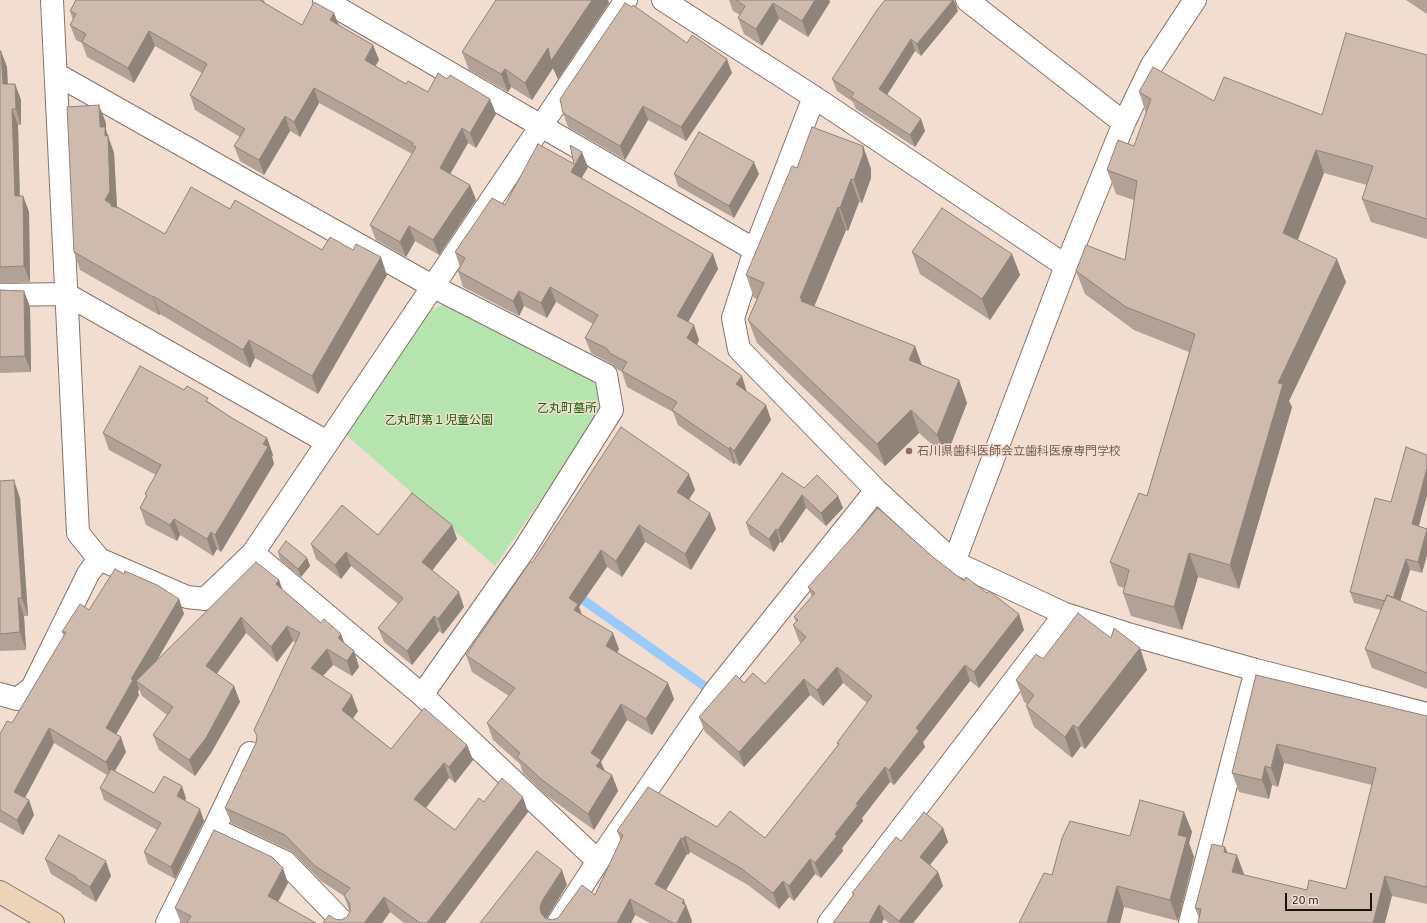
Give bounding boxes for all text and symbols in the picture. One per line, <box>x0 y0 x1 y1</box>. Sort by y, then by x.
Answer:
park label: 乙丸町墓所 <box>537 401 597 415</box>
park label: 乙丸町第１児童公園 <box>385 413 493 427</box>
place label: 石川県歯科医師会立歯科医療専門学校 <box>917 444 1121 458</box>
marker: 石川県歯科医師会立歯科医療専門学校 <box>904 446 914 456</box>
scale bar <box>1287 885 1374 911</box>
text: 20 m <box>1292 893 1319 906</box>

